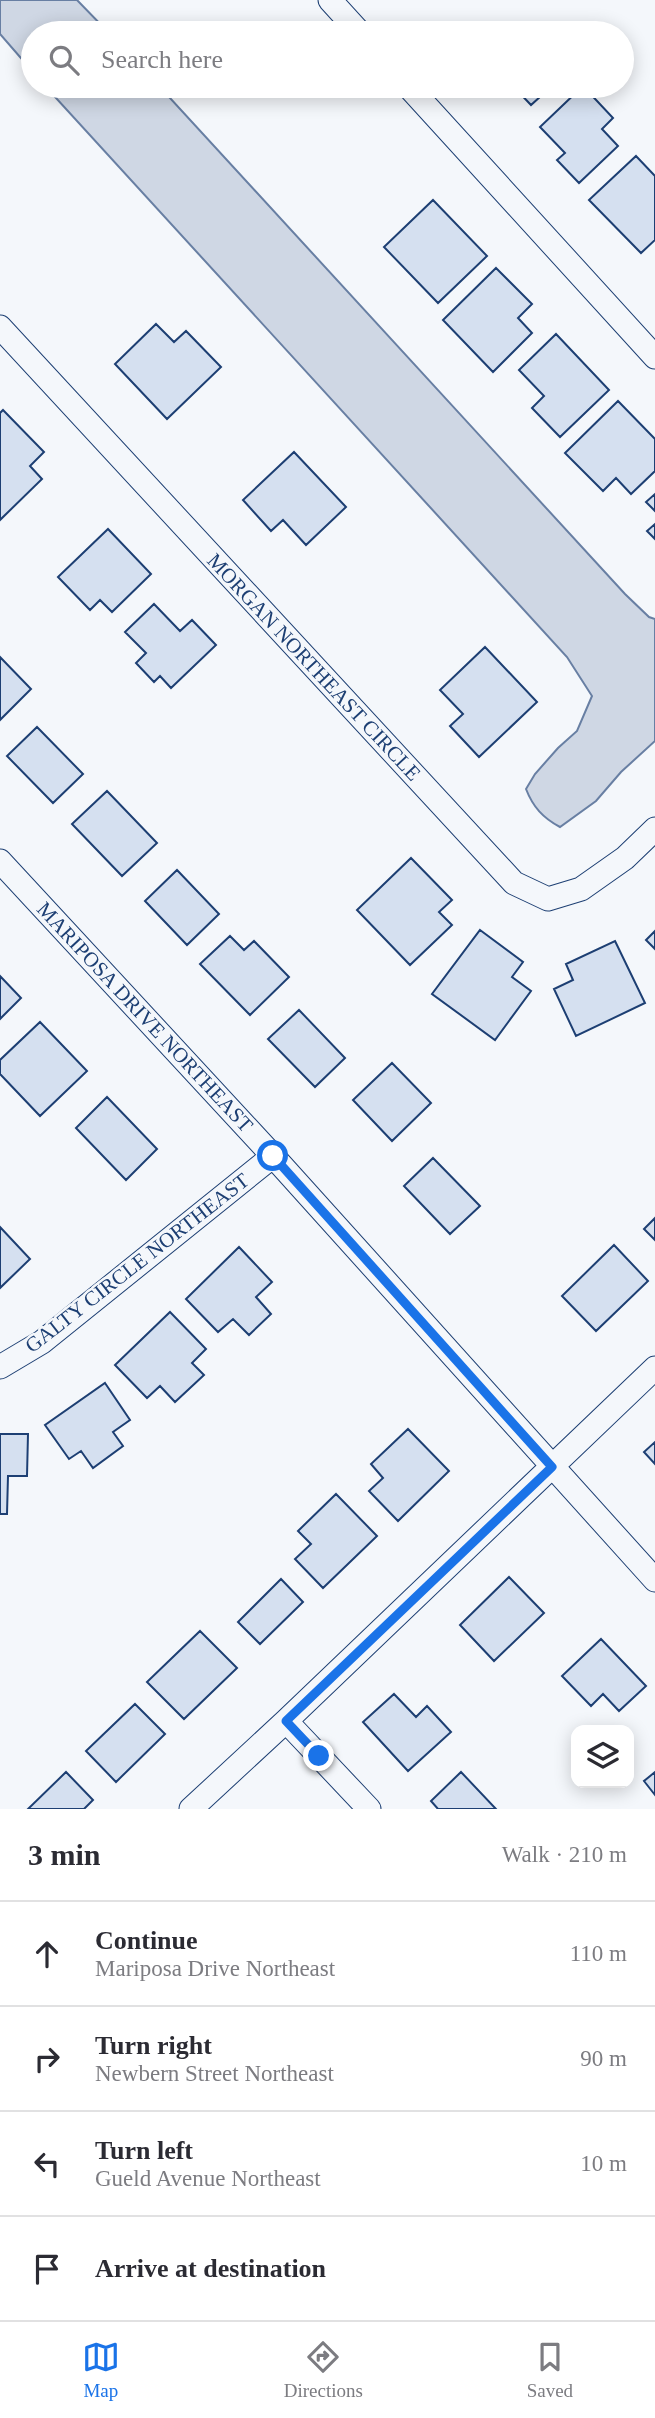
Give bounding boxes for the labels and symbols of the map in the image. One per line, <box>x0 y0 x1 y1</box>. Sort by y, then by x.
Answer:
street label: MORGAN NORTHEAST CIRCLE <box>202 548 426 786</box>
street label: MARIPOSA DRIVE NORTHEAST <box>32 897 258 1137</box>
route start <box>257 1140 288 1171</box>
street label: GALTY CIRCLE NORTHEAST <box>20 1168 254 1358</box>
route end <box>303 1740 334 1771</box>

